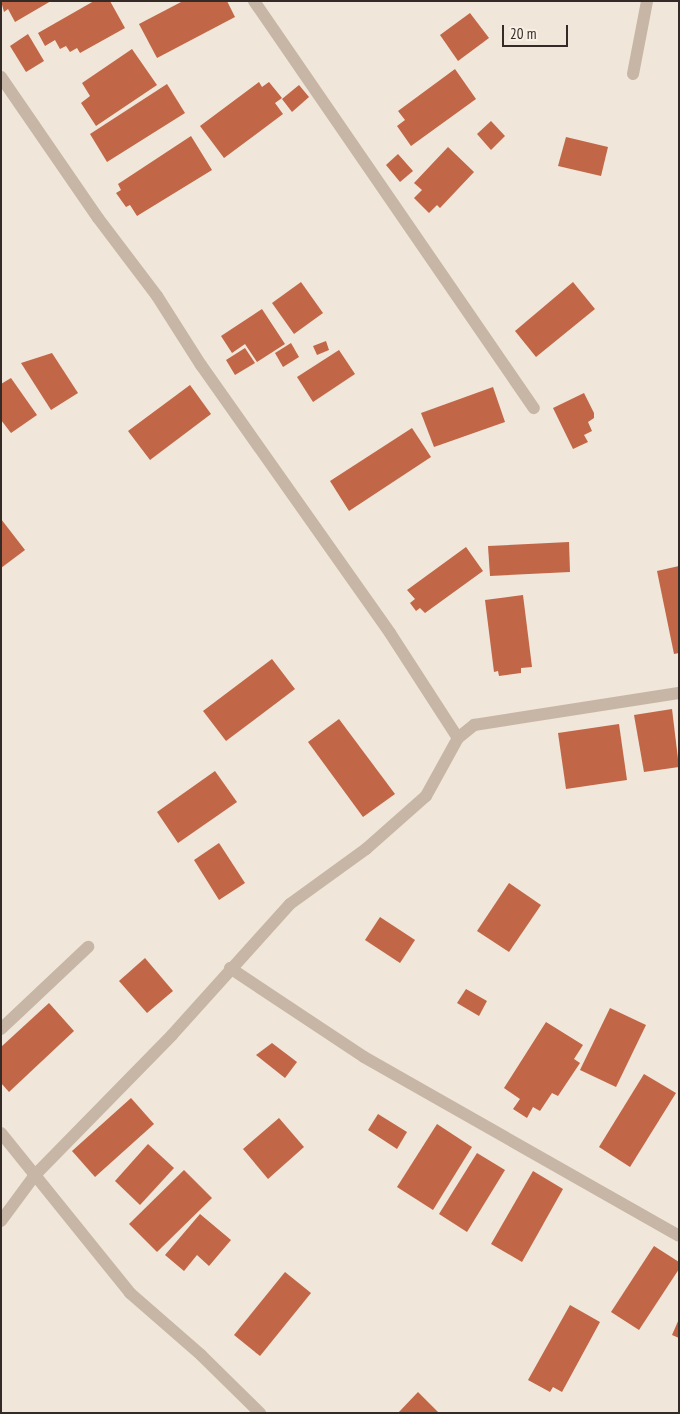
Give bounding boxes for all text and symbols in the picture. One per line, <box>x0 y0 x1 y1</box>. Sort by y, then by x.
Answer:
scale bar <box>505 15 571 47</box>
text: 20 m <box>510 24 536 43</box>

